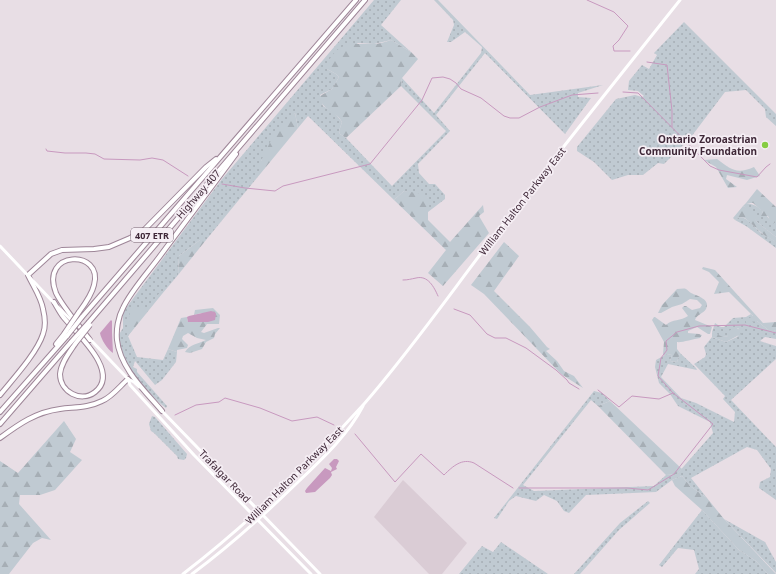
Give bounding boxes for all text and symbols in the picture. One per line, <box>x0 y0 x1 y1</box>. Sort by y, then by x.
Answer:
place label: Ontario Zoroastrian Community Foundation <box>639 132 757 158</box>
marker: Ontario Zoroastrian Community Foundation <box>760 140 770 150</box>
street label: William Halton Parkway East <box>476 144 569 258</box>
street label: Highway 407 <box>173 166 223 221</box>
road number: 407 ETR <box>131 228 173 242</box>
street label: William Halton Parkway East <box>242 423 346 527</box>
street label: Trafalgar Road <box>196 446 254 506</box>

